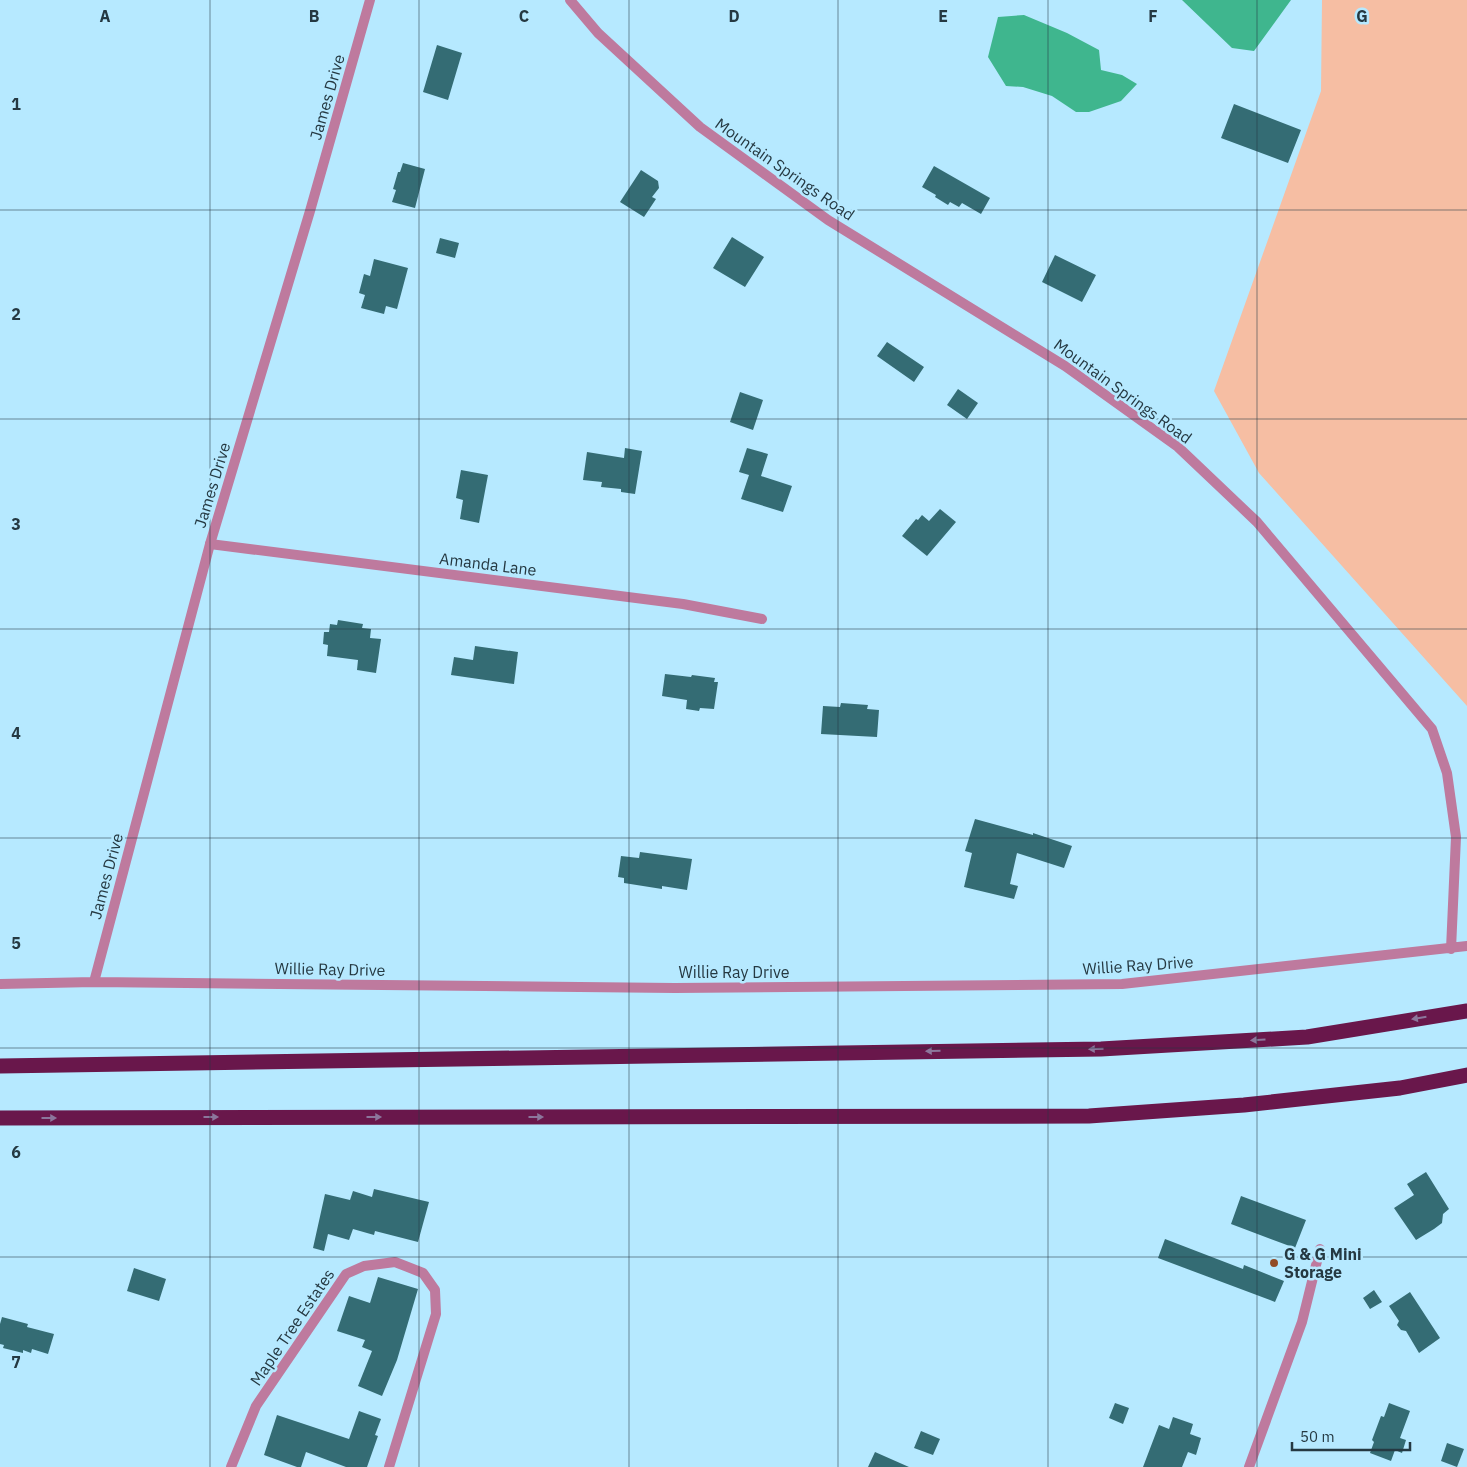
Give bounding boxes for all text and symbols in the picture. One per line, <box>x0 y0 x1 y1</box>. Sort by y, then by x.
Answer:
text: A <box>100 6 111 26</box>
text: B <box>309 6 320 26</box>
text: C <box>519 6 529 26</box>
text: D <box>728 6 740 26</box>
text: E <box>938 6 948 26</box>
text: F <box>1148 6 1158 26</box>
text: G <box>1356 6 1368 26</box>
street label: James Drive <box>305 52 349 142</box>
text: 1 <box>11 94 21 114</box>
street label: Mountain Springs Road <box>711 113 859 225</box>
text: 2 <box>11 304 21 324</box>
street label: Mountain Springs Road <box>1050 334 1196 448</box>
street label: James Drive <box>190 440 235 530</box>
text: 3 <box>11 514 21 534</box>
street label: Amanda Lane <box>438 548 538 580</box>
text: 4 <box>11 723 21 743</box>
street label: James Drive <box>85 831 127 921</box>
text: 5 <box>11 933 21 953</box>
street label: Willie Ray Drive <box>1082 951 1194 979</box>
street label: Willie Ray Drive <box>274 958 386 980</box>
street label: Willie Ray Drive <box>679 962 790 982</box>
one-way arrow <box>1411 1015 1427 1023</box>
one-way arrow <box>1250 1036 1266 1044</box>
one-way arrow <box>1088 1045 1104 1053</box>
one-way arrow <box>925 1048 941 1056</box>
one-way arrow <box>203 1113 219 1121</box>
one-way arrow <box>366 1113 382 1121</box>
one-way arrow <box>528 1113 544 1121</box>
one-way arrow <box>41 1114 57 1122</box>
text: 6 <box>11 1142 21 1162</box>
place label: G & G Mini Storage <box>1284 1244 1362 1282</box>
marker: G & G Mini Storage <box>1268 1257 1280 1269</box>
street label: Maple Tree Estates <box>246 1265 338 1389</box>
text: 7 <box>11 1352 21 1372</box>
scale bar <box>1292 1420 1410 1452</box>
text: 50 m <box>1300 1427 1335 1446</box>

